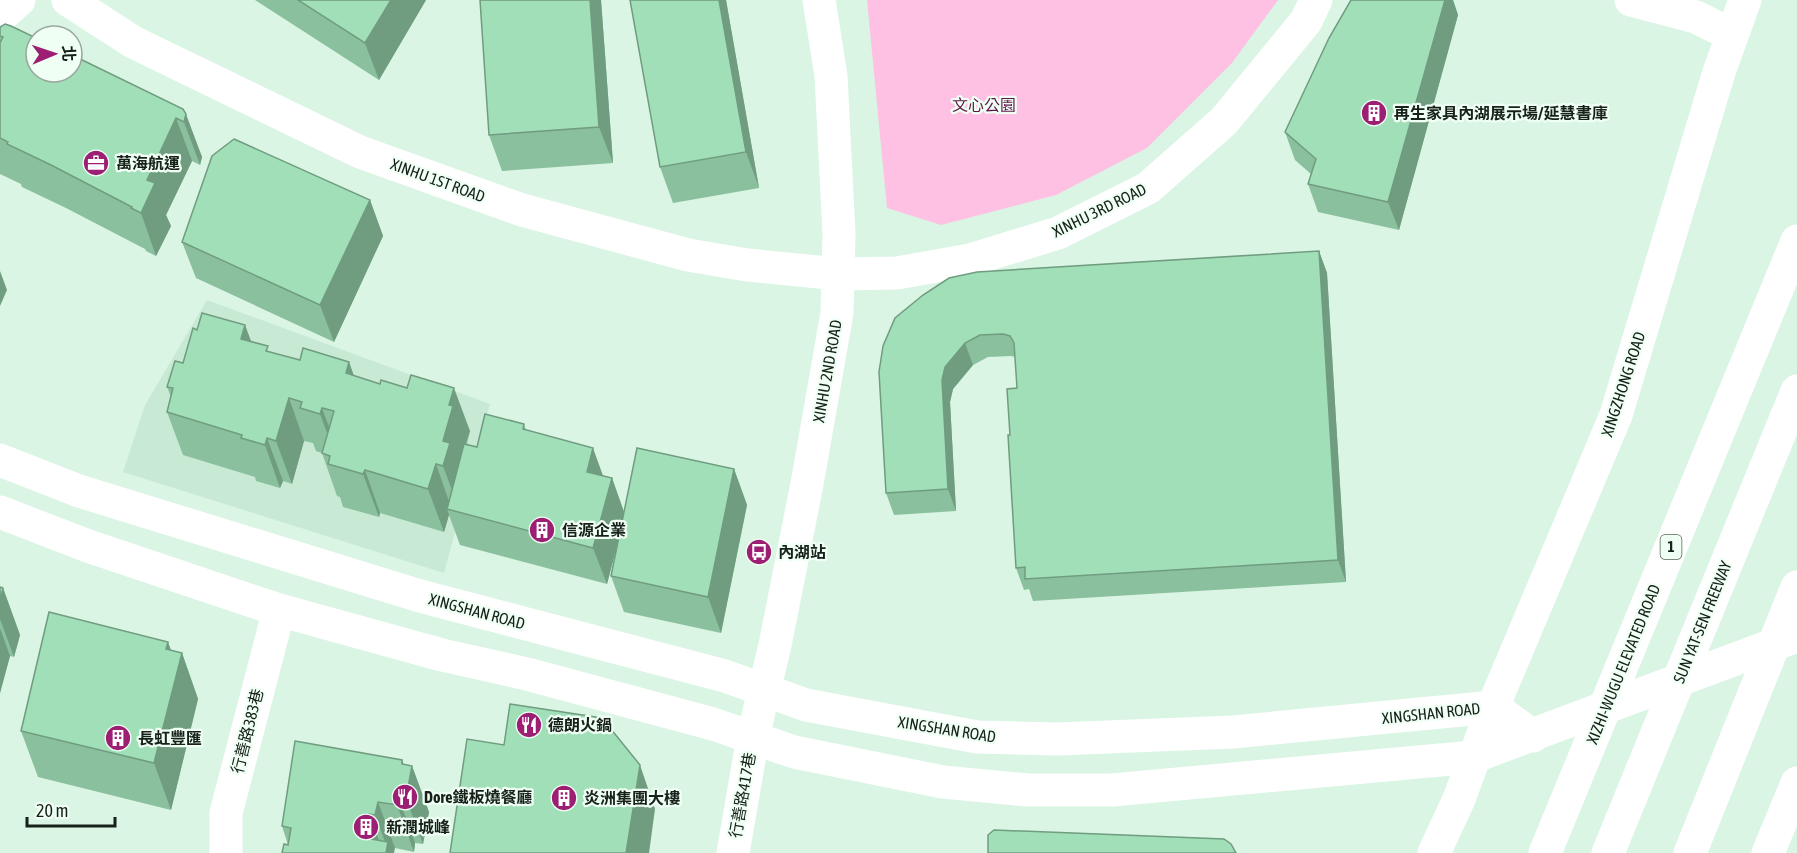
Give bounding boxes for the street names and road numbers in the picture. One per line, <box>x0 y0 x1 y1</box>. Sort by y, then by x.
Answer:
street label: XINHU 1ST ROAD <box>388 155 488 205</box>
street label: XINHU 3RD ROAD <box>1049 179 1149 241</box>
street label: XINHU 2ND ROAD <box>809 318 845 424</box>
street label: XINGZHONG ROAD <box>1598 329 1648 439</box>
road number: 1 <box>1660 535 1682 559</box>
street label: SUN YAT-SEN FREEWAY <box>1669 557 1735 686</box>
street label: XIZHI-WUGU ELEVATED ROAD <box>1583 582 1663 746</box>
street label: XINGSHAN ROAD <box>427 590 527 632</box>
street label: 行善路383巷 <box>228 687 266 775</box>
street label: XINGSHAN ROAD <box>1381 699 1481 727</box>
street label: XINGSHAN ROAD <box>897 712 997 746</box>
street label: 行善路417巷 <box>726 751 758 839</box>

